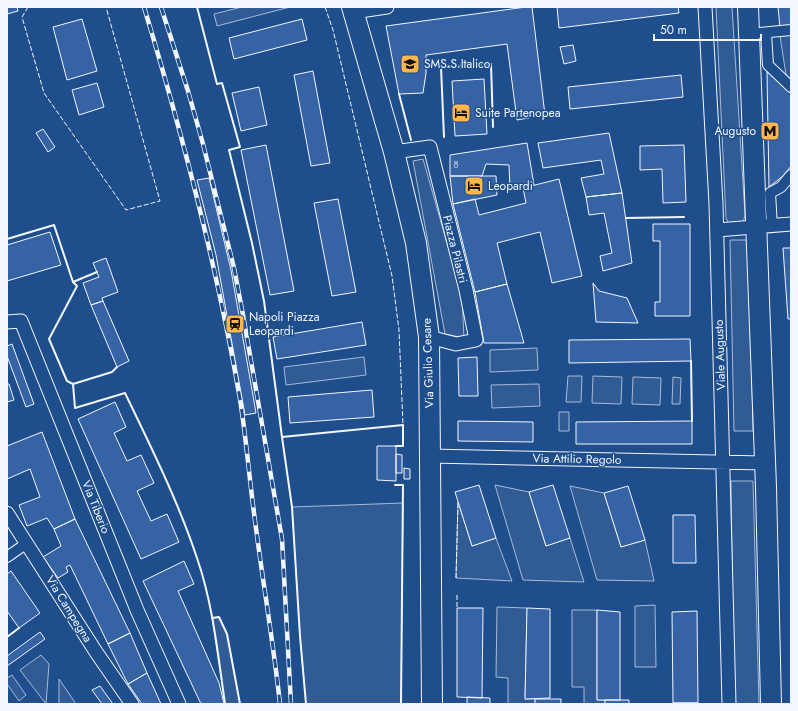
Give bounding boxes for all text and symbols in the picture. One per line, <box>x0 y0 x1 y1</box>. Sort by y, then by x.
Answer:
scale bar <box>654 16 761 42</box>
text: 50 m <box>660 21 687 39</box>
school or university icon: SMS S.Italico <box>399 53 421 75</box>
place label: SMS S.Italico <box>424 55 491 73</box>
hotel icon: Suite Partenopea <box>450 102 472 124</box>
place label: Suite Partenopea <box>475 104 561 122</box>
metro station icon: Augusto <box>759 120 781 142</box>
place label: Augusto <box>715 122 756 140</box>
house number: 8 <box>453 157 459 172</box>
hotel icon: Leopardi <box>463 175 485 197</box>
place label: Leopardi <box>488 177 533 195</box>
street label: Piazza Pilastri <box>438 213 472 285</box>
place label: Napoli Piazza Leopardi <box>249 308 320 340</box>
station icon: Napoli Piazza Leopardi <box>224 313 246 335</box>
street label: Via Giulio Cesare <box>417 318 439 408</box>
street label: Viale Augusto <box>710 319 730 391</box>
street label: Via Attilio Regolo <box>532 449 622 469</box>
street label: Via Tiberio <box>77 478 115 537</box>
street label: Via Campegna <box>41 572 97 646</box>

